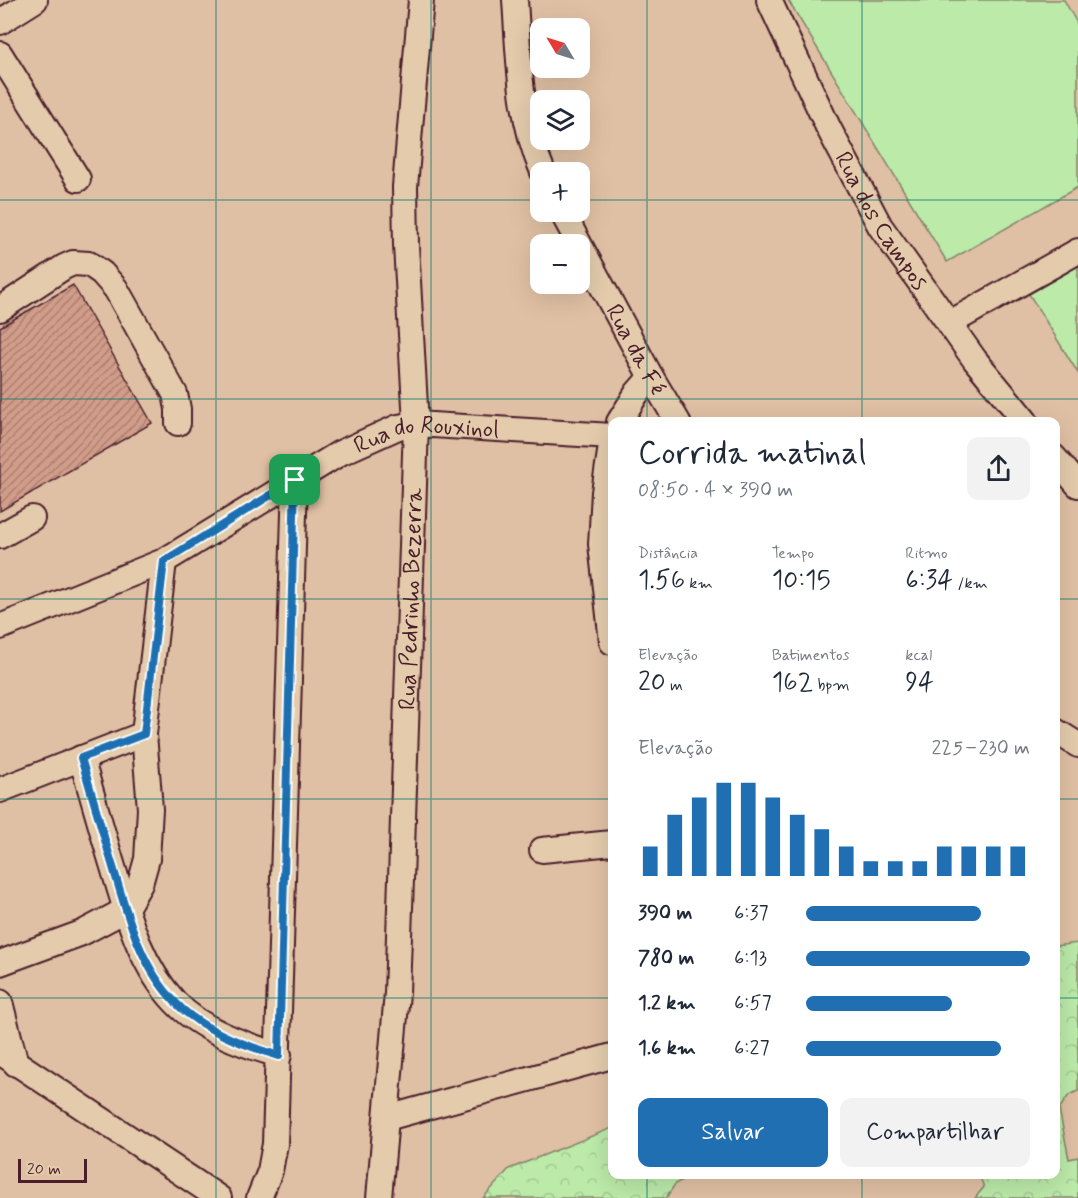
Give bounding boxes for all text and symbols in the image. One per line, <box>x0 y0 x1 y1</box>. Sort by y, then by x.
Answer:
north arrow <box>530 18 590 78</box>
map controls <box>530 18 590 294</box>
button: layers <box>530 90 590 150</box>
street label: Rua dos Campos <box>827 146 935 297</box>
button: + <box>530 162 590 222</box>
button: − <box>530 234 590 294</box>
street label: Rua da Fé <box>598 299 672 402</box>
street label: Rua do Rouxinol <box>349 410 500 462</box>
text: Corrida matinal <box>638 432 866 476</box>
button: share <box>967 437 1030 500</box>
pin <box>269 454 320 505</box>
icon: arrive <box>278 463 311 496</box>
text: 08:50 · 4 × 390 m <box>638 477 793 504</box>
street label: Rua Pedrinho Bezerra <box>393 487 431 711</box>
text: Distância <box>638 543 698 564</box>
text: Tempo <box>772 543 814 564</box>
text: Ritmo <box>905 543 948 564</box>
text: 1.56 <box>638 564 685 598</box>
text: 10:15 <box>772 564 831 598</box>
text: 6:34 <box>905 564 953 598</box>
text: km <box>685 573 713 594</box>
text: /km <box>953 573 988 594</box>
text: Elevação <box>638 645 698 666</box>
text: Batimentos <box>772 645 849 666</box>
text: kcal <box>905 645 932 666</box>
text: 20 <box>638 666 666 700</box>
text: 162 <box>772 666 813 700</box>
text: 94 <box>905 666 934 700</box>
text: m <box>666 675 683 696</box>
text: bpm <box>813 675 850 696</box>
text: Elevação <box>638 735 713 762</box>
text: 225–230 m <box>932 735 1030 762</box>
text: 390 m <box>638 900 692 927</box>
text: 6:37 <box>734 900 769 927</box>
text: 780 m <box>638 945 694 972</box>
text: 6:13 <box>734 945 767 972</box>
text: 1.2 km <box>638 990 695 1017</box>
text: 6:57 <box>734 990 772 1017</box>
text: 1.6 km <box>638 1035 696 1062</box>
text: 6:27 <box>734 1035 769 1062</box>
button: Salvar <box>638 1098 828 1167</box>
button: Compartilhar <box>840 1098 1030 1167</box>
scale bar <box>18 1156 87 1184</box>
text: 20 m <box>27 1159 61 1180</box>

